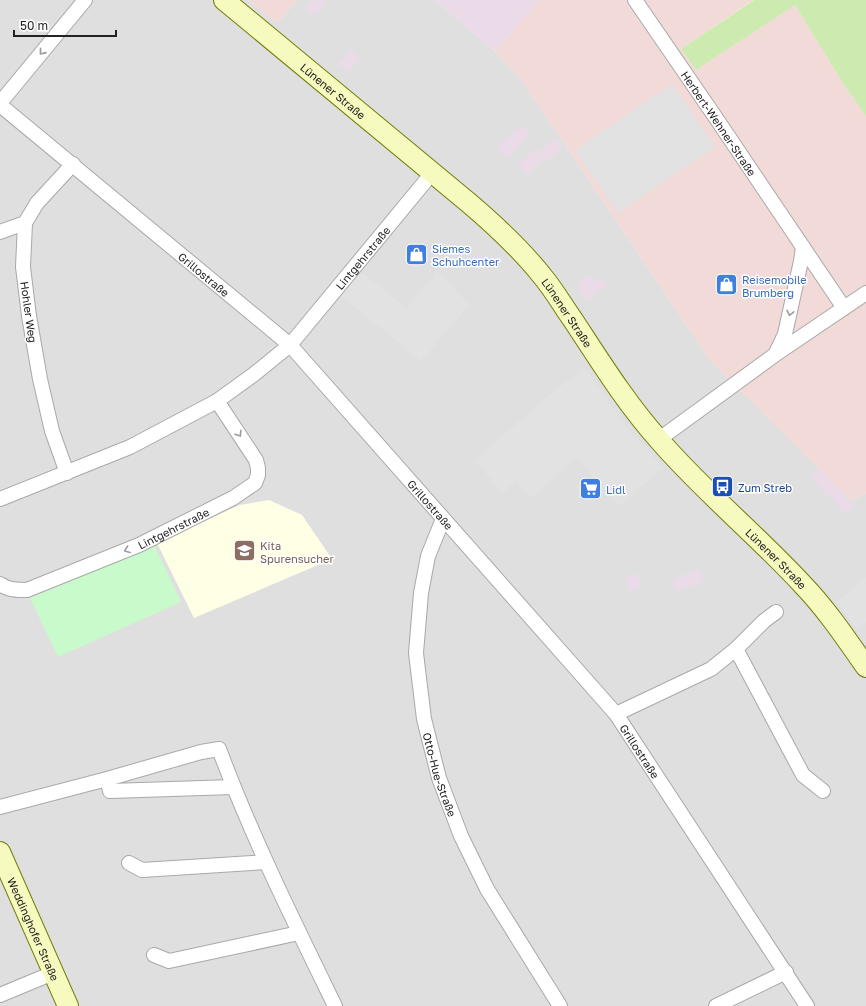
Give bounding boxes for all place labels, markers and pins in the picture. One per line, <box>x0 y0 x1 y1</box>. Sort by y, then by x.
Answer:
shop icon: Siemes Schuhcenter <box>403 241 429 267</box>
place label: Siemes Schuhcenter <box>432 242 500 268</box>
shop icon: Reisemobile Brumberg <box>713 272 739 298</box>
place label: Reisemobile Brumberg <box>742 273 807 299</box>
bus stop icon: Zum Streb <box>709 474 735 500</box>
supermarket icon: Lidl <box>578 476 604 502</box>
place label: Zum Streb <box>738 481 792 494</box>
place label: Lidl <box>606 483 626 496</box>
school or university icon: Kita Spurensucher <box>231 538 257 564</box>
place label: Kita Spurensucher <box>260 539 334 565</box>

